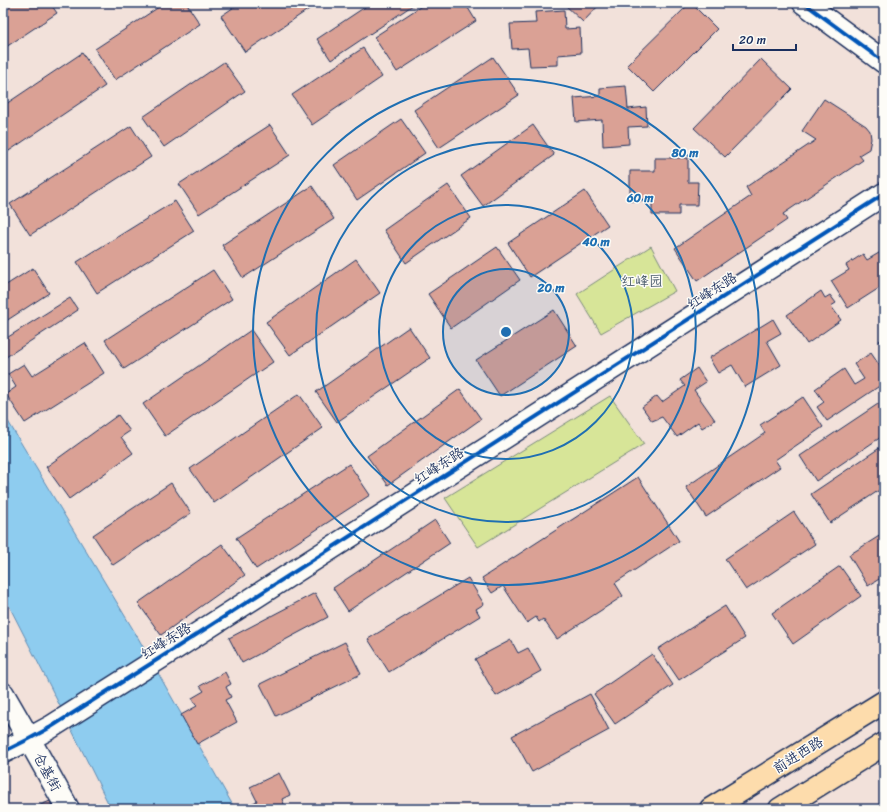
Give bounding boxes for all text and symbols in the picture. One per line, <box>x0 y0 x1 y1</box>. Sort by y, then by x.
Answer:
scale bar <box>733 26 796 52</box>
text: 20 m <box>739 29 766 51</box>
text: 80 m <box>670 142 699 164</box>
text: 60 m <box>626 187 654 209</box>
text: 40 m <box>581 231 610 253</box>
street label: 红峰东路 <box>682 265 742 317</box>
park label: 红峰园 <box>621 269 663 294</box>
text: 20 m <box>537 277 565 299</box>
centre of rings <box>499 325 513 339</box>
street label: 红峰东路 <box>409 440 469 492</box>
street label: 红峰东路 <box>136 616 196 666</box>
street label: 前进西路 <box>768 730 828 780</box>
street label: 仓基街 <box>26 748 68 796</box>

